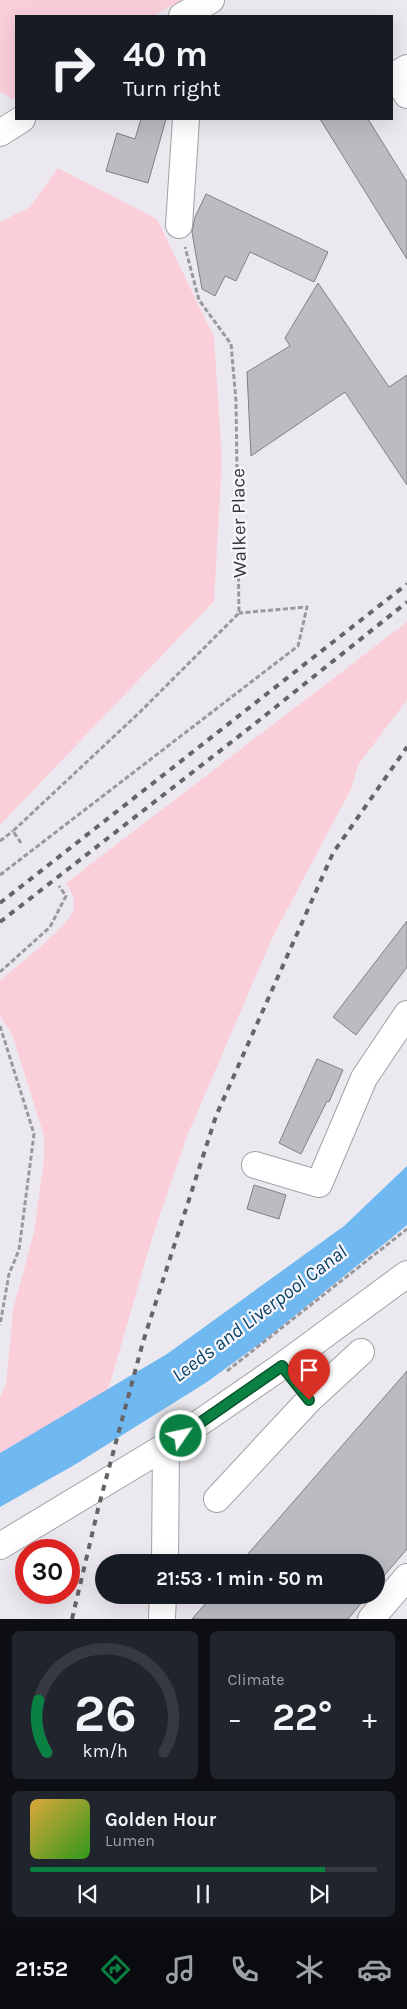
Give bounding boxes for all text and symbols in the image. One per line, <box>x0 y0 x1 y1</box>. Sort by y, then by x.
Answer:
text: 40 m <box>123 34 208 75</box>
icon: right <box>40 35 105 100</box>
text: Turn right <box>123 76 221 102</box>
street label: Walker Place <box>227 468 251 578</box>
water label: Leeds and Liverpool Canal <box>167 1240 351 1387</box>
pin <box>288 1349 330 1400</box>
icon: arrive <box>295 1356 323 1384</box>
position arrow <box>154 1409 206 1461</box>
speed limit sign: 30 <box>15 1539 80 1604</box>
text: 21:53 · 1 min · 50 m <box>156 1568 324 1590</box>
text: Climate <box>228 1670 285 1689</box>
text: 26 <box>73 1683 136 1744</box>
text: 22° <box>272 1695 333 1740</box>
text: − <box>228 1702 242 1735</box>
text: + <box>362 1702 377 1735</box>
text: km/h <box>82 1741 127 1762</box>
text: Golden Hour <box>105 1809 216 1831</box>
text: Lumen <box>105 1831 155 1850</box>
icon: previous <box>74 1880 102 1908</box>
icon: pause <box>189 1880 217 1908</box>
icon: next <box>305 1880 333 1908</box>
icon: directions <box>98 1952 133 1987</box>
icon: music <box>163 1952 198 1987</box>
icon: phone <box>227 1952 262 1987</box>
icon: climate <box>292 1952 327 1987</box>
icon: car <box>357 1952 392 1987</box>
text: 21:52 <box>15 1956 68 1982</box>

